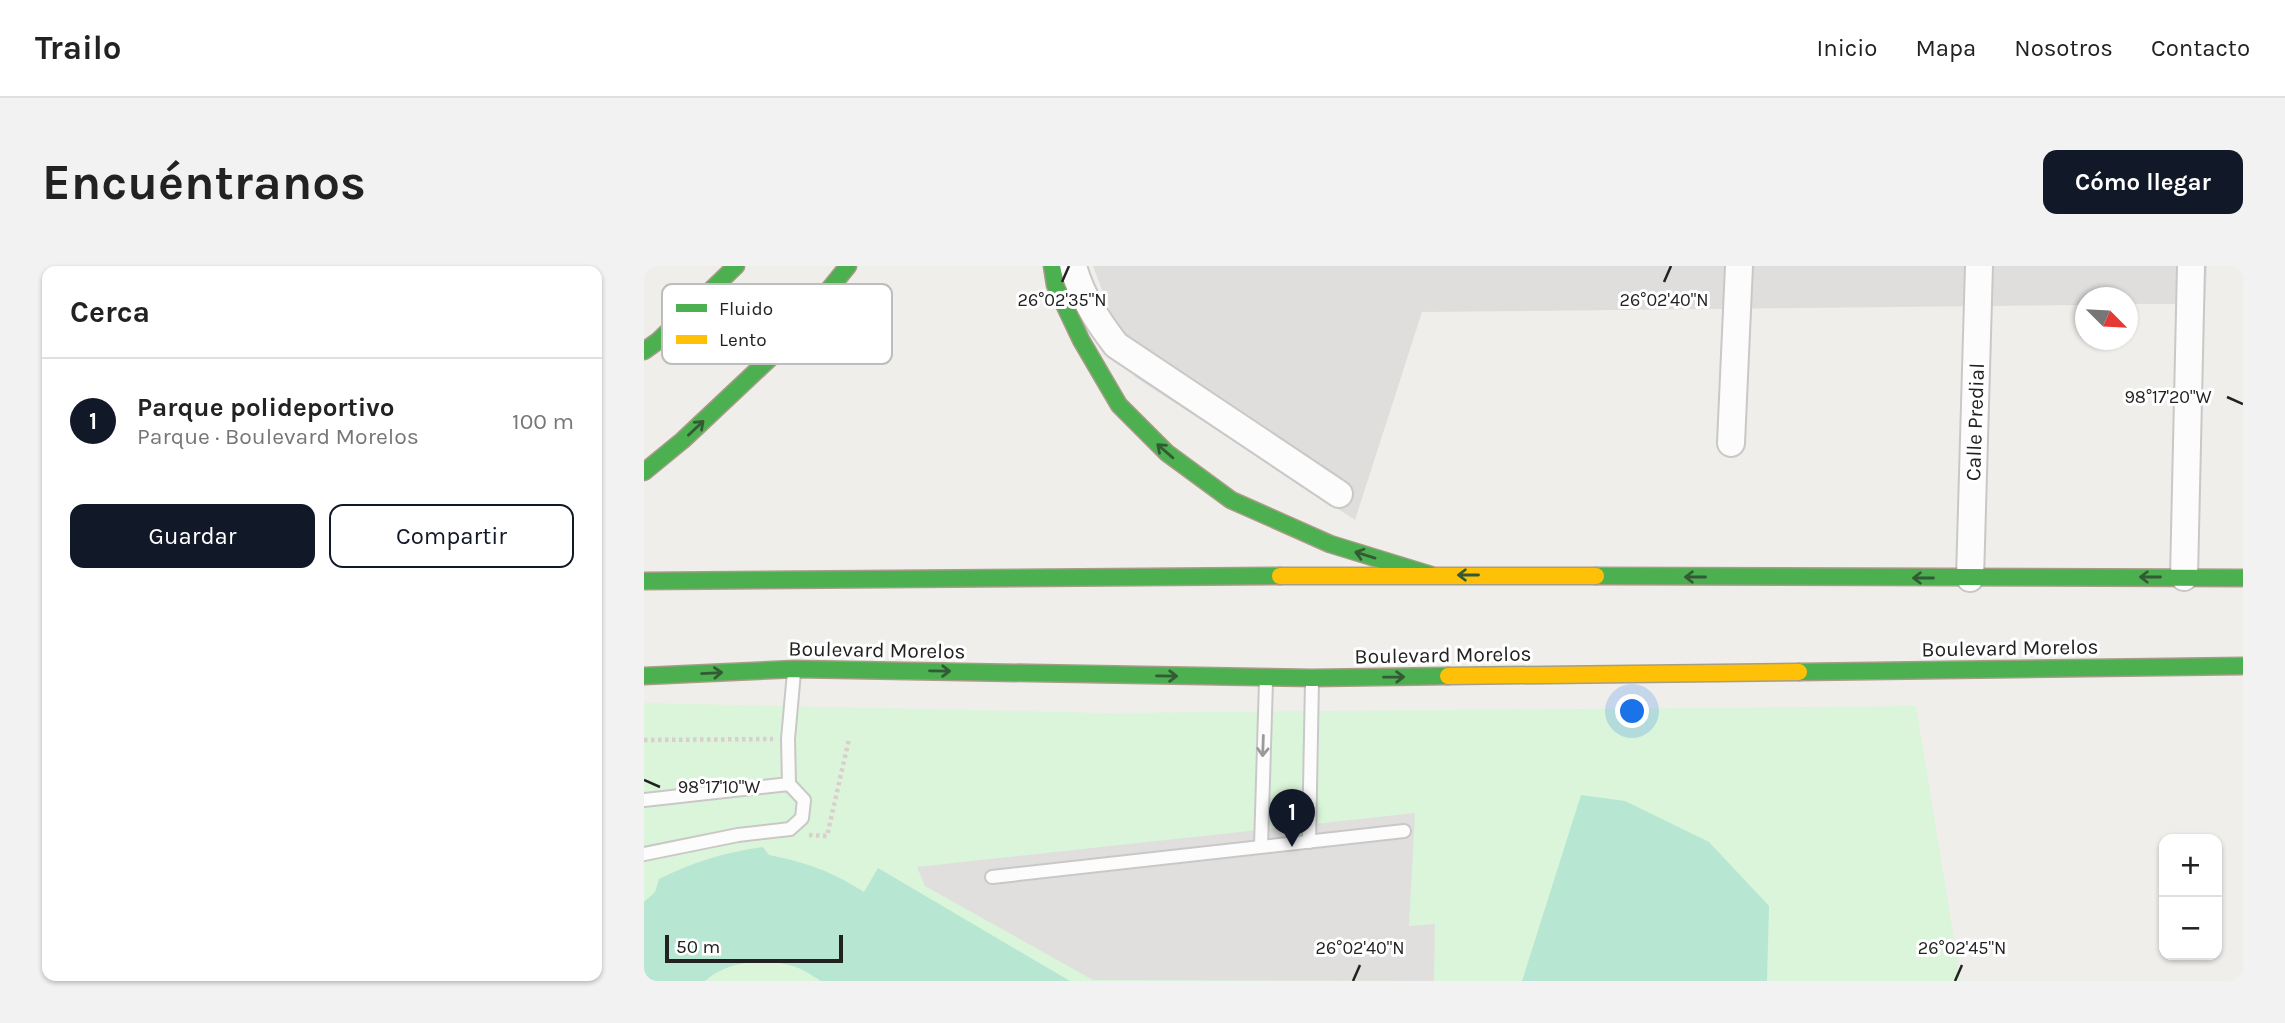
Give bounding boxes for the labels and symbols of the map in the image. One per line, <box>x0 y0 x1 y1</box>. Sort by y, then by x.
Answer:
legend <box>662 284 892 364</box>
north arrow <box>2075 287 2138 350</box>
text: 26°02'35"N <box>1017 289 1107 311</box>
text: 26°02'40"N <box>1620 289 1708 311</box>
text: Fluido <box>719 298 773 320</box>
text: Lento <box>719 329 767 351</box>
street label: Calle Predial <box>1961 363 1989 481</box>
text: 98°17'20"W <box>2124 386 2212 408</box>
one-way arrow <box>687 420 705 437</box>
one-way arrow <box>1156 443 1174 459</box>
one-way arrow <box>1355 547 1377 560</box>
one-way arrow <box>1457 568 1480 582</box>
one-way arrow <box>1684 570 1707 583</box>
one-way arrow <box>2139 570 2162 584</box>
one-way arrow <box>1912 571 1935 585</box>
street label: Boulevard Morelos <box>1921 634 2099 662</box>
street label: Boulevard Morelos <box>788 636 966 664</box>
street label: Boulevard Morelos <box>1354 641 1532 669</box>
one-way arrow <box>928 665 951 678</box>
one-way arrow <box>700 666 723 679</box>
one-way arrow <box>1155 669 1178 682</box>
one-way arrow <box>1383 670 1406 684</box>
your location <box>1615 694 1649 728</box>
one-way arrow <box>1256 734 1270 757</box>
text: 98°17'10"W <box>678 776 760 798</box>
pin: 1 <box>1269 789 1315 847</box>
scale bar <box>665 932 844 964</box>
text: 26°02'40"N <box>1316 937 1404 959</box>
text: 26°02'45"N <box>1918 937 2006 959</box>

